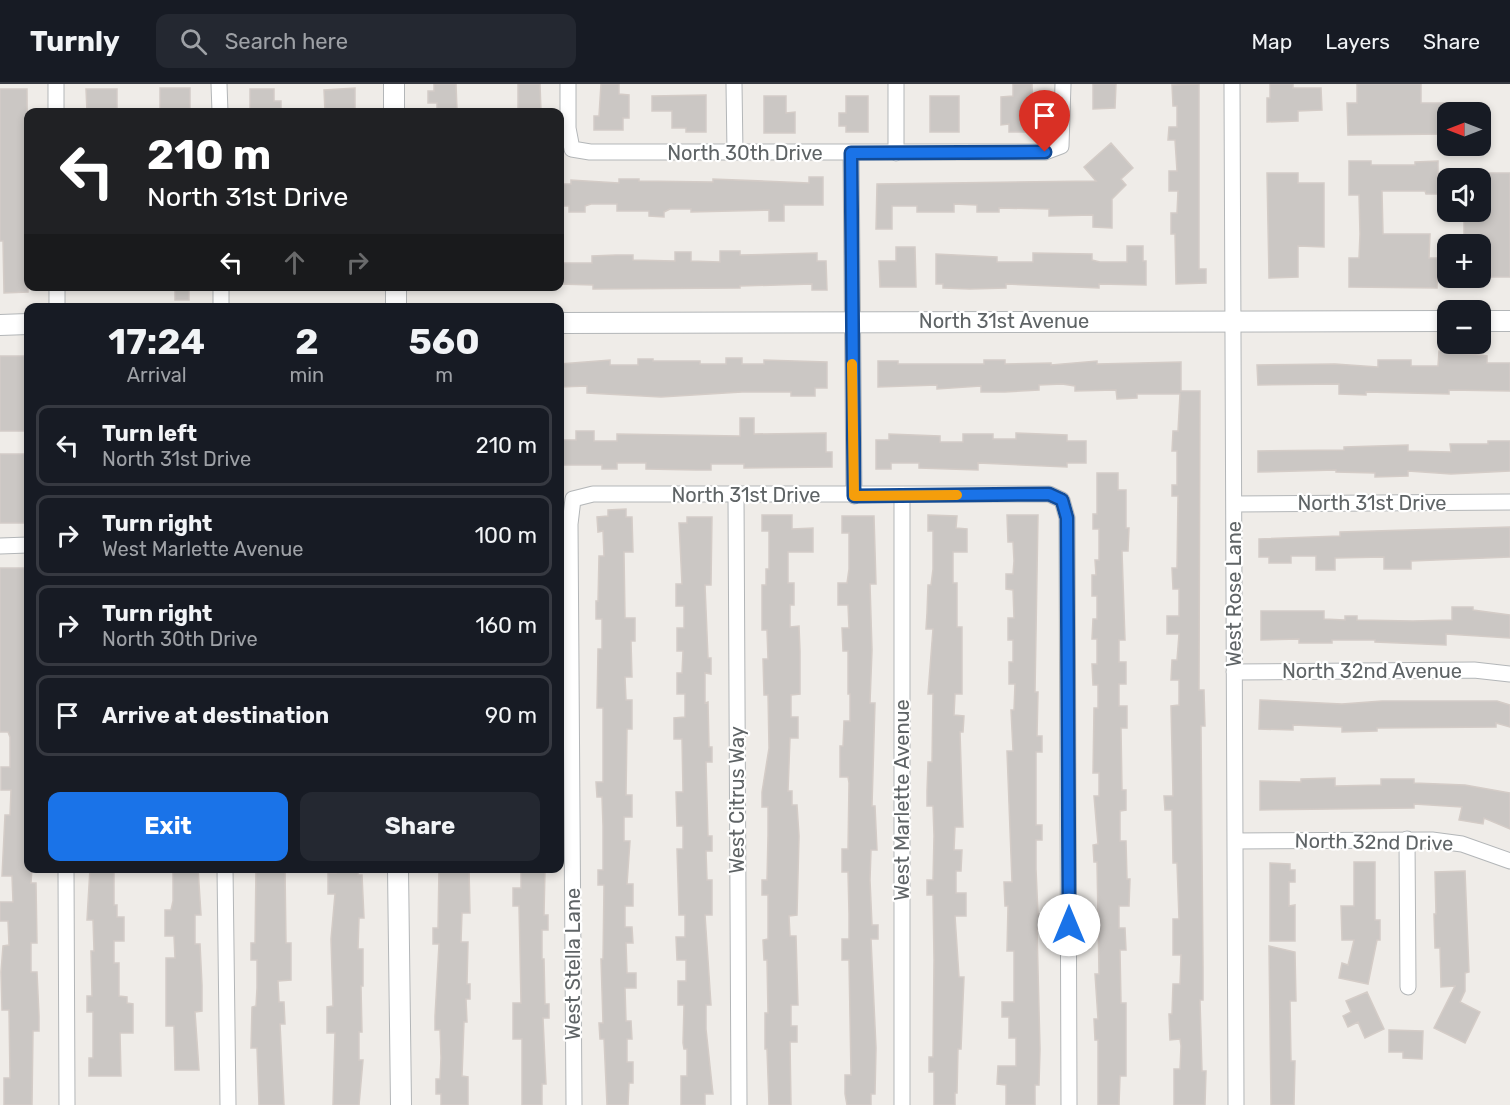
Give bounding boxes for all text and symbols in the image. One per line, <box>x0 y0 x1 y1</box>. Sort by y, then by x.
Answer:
search box <box>156 14 576 68</box>
text: Turnly <box>30 25 120 58</box>
icon: search <box>177 25 210 58</box>
text: Search here <box>225 28 348 55</box>
text: Map <box>1251 29 1292 54</box>
text: Layers <box>1325 29 1390 54</box>
text: Share <box>1423 29 1480 54</box>
pin <box>1019 90 1070 152</box>
icon: arrive <box>1028 99 1061 132</box>
north arrow <box>1437 102 1491 156</box>
map controls <box>1437 102 1491 354</box>
text: 210 m <box>147 130 271 180</box>
icon: left <box>48 132 126 210</box>
street label: North 30th Drive <box>667 141 823 165</box>
button: sound <box>1437 168 1491 222</box>
text: North 31st Drive <box>147 181 348 213</box>
button: + <box>1437 234 1491 288</box>
icon: left <box>215 246 248 279</box>
icon: ahead <box>278 246 311 279</box>
icon: right <box>341 246 374 279</box>
button: − <box>1437 300 1491 354</box>
street label: North 31st Avenue <box>919 309 1089 333</box>
text: 17:24 <box>108 320 205 363</box>
text: 2 <box>295 320 319 363</box>
text: 560 <box>409 320 480 363</box>
text: Arrival <box>127 363 187 387</box>
text: min <box>289 363 324 387</box>
text: m <box>435 363 453 387</box>
text: Turn left <box>102 420 197 447</box>
icon: left <box>51 429 84 462</box>
text: 210 m <box>476 432 537 459</box>
text: North 31st Drive <box>102 447 251 471</box>
street label: North 31st Drive <box>671 483 821 507</box>
street label: North 31st Drive <box>1297 491 1447 515</box>
text: Turn right <box>102 510 212 537</box>
icon: right <box>51 519 84 552</box>
street label: West Rose Lane <box>1222 521 1246 667</box>
text: 100 m <box>475 522 537 549</box>
text: West Marlette Avenue <box>102 537 303 561</box>
text: Turn right <box>102 600 212 627</box>
icon: right <box>51 609 84 642</box>
text: 160 m <box>475 612 537 639</box>
text: North 30th Drive <box>102 627 258 651</box>
street label: North 32nd Avenue <box>1282 659 1462 683</box>
icon: arrive <box>51 699 84 732</box>
street label: West Marlette Avenue <box>890 699 914 901</box>
text: Arrive at destination <box>102 702 329 729</box>
text: 90 m <box>485 702 537 729</box>
street label: West Citrus Way <box>725 726 749 874</box>
button: Exit <box>48 792 288 861</box>
button: Share <box>300 792 540 861</box>
street label: North 32nd Drive <box>1294 829 1454 855</box>
street label: West Stella Lane <box>561 888 585 1040</box>
position arrow <box>1037 893 1101 957</box>

